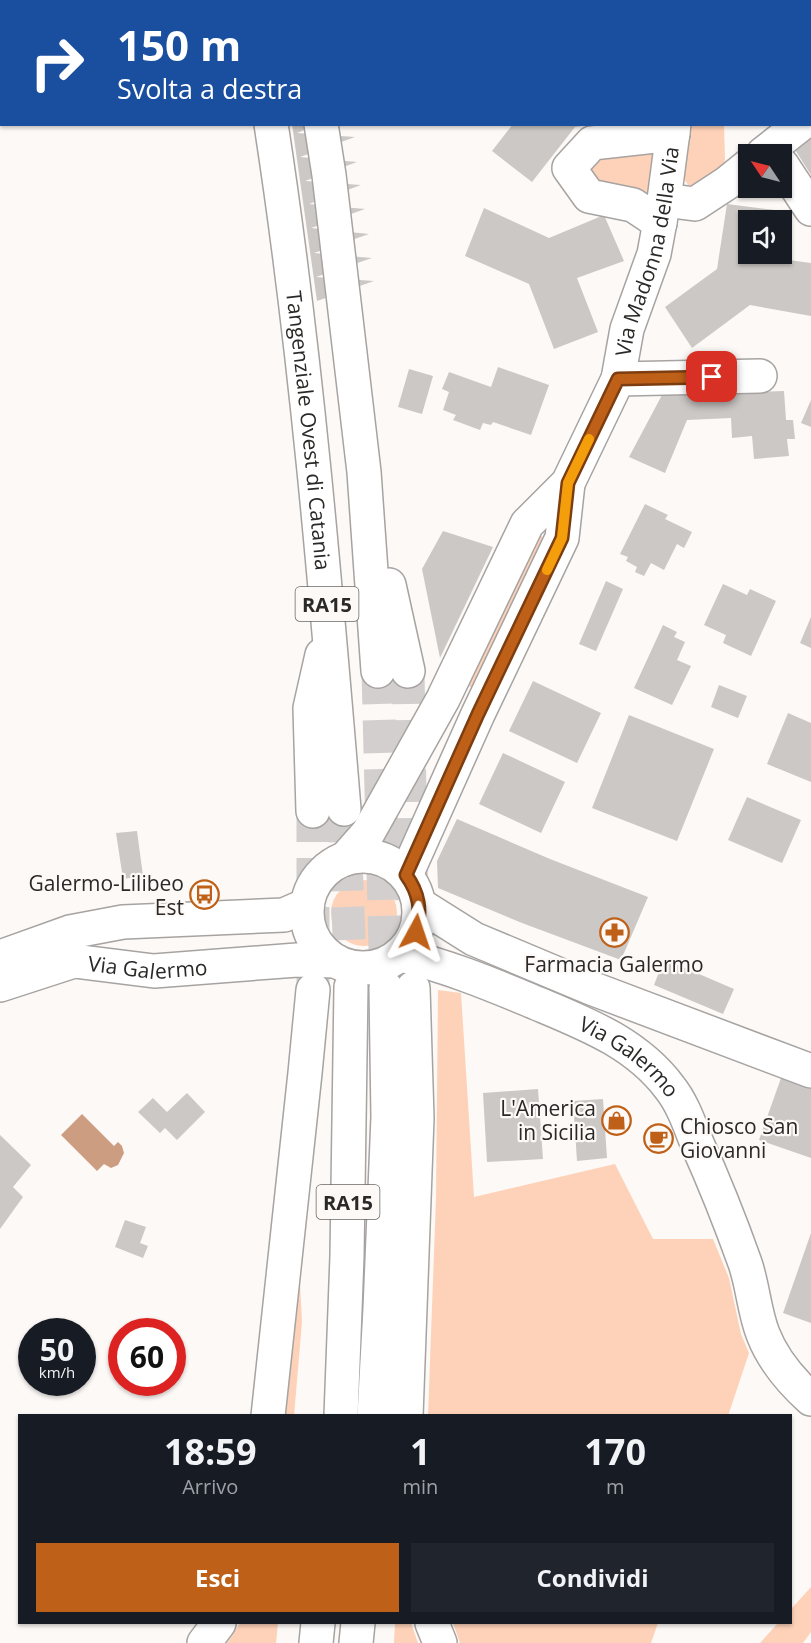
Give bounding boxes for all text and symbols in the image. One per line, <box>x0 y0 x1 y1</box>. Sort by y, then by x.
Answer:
text: 150 m <box>117 16 241 73</box>
icon: right <box>18 24 96 102</box>
text: Svolta a destra <box>117 70 302 107</box>
north arrow <box>738 144 792 198</box>
map controls <box>738 144 792 264</box>
street label: Via Madonna della Via <box>608 145 685 359</box>
button: sound <box>738 210 792 264</box>
street label: Tangenziale Ovest di Catania <box>280 289 337 572</box>
pin <box>686 351 737 402</box>
icon: arrive <box>695 360 728 393</box>
road number: RA15 <box>296 587 358 621</box>
place label: Galermo-Lilibeo Est <box>28 869 184 921</box>
bus stop icon: Galermo-Lilibeo Est <box>189 879 221 911</box>
position arrow <box>384 900 448 964</box>
pharmacy icon: Farmacia Galermo <box>598 917 630 949</box>
street label: Via Galermo <box>86 949 208 985</box>
place label: Farmacia Galermo <box>524 950 704 978</box>
street label: Via Galermo <box>575 1009 686 1103</box>
place label: L'America in Sicilia <box>500 1094 596 1146</box>
shop icon: L'America in Sicilia <box>601 1104 633 1136</box>
place label: Chiosco San Giovanni <box>680 1112 798 1164</box>
cafe icon: Chiosco San Giovanni <box>643 1122 675 1154</box>
road number: RA15 <box>316 1185 380 1219</box>
speed limit sign: 60 <box>108 1318 186 1396</box>
text: 50 <box>40 1329 74 1370</box>
text: km/h <box>39 1362 75 1382</box>
text: 18:59 <box>164 1427 257 1476</box>
text: 1 <box>410 1427 431 1476</box>
text: 170 <box>584 1427 646 1476</box>
text: Arrivo <box>182 1473 238 1500</box>
text: min <box>402 1473 438 1500</box>
text: m <box>606 1473 624 1500</box>
button: Esci <box>36 1543 399 1612</box>
button: Condividi <box>411 1543 774 1612</box>

